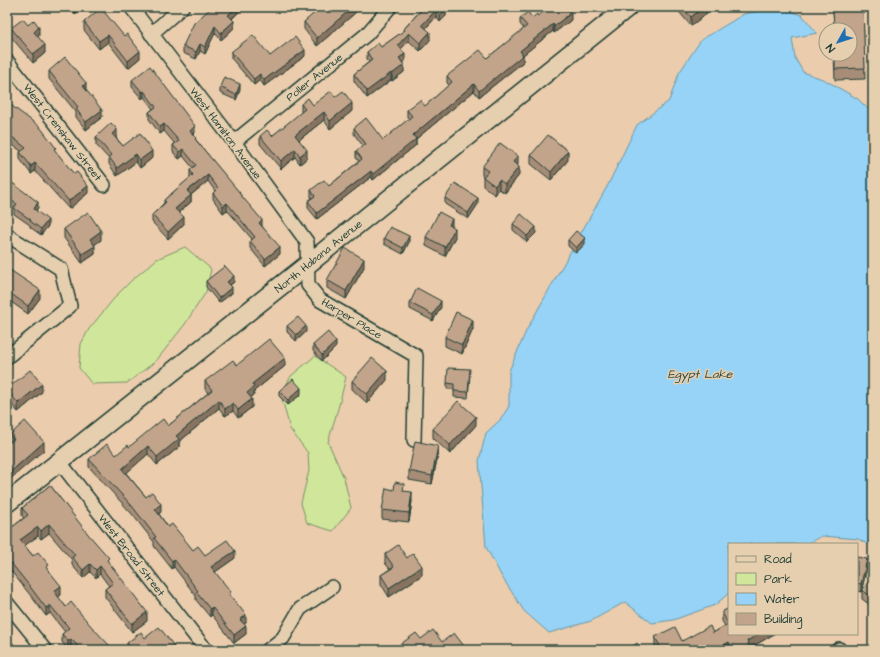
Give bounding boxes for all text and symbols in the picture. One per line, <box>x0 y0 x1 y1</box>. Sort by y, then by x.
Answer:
north arrow <box>818 22 858 62</box>
text: N <box>823 41 839 55</box>
street label: Poller Avenue <box>283 50 346 105</box>
street label: West Crenshaw Street <box>20 80 106 185</box>
street label: West Hamilton Avenue <box>186 84 265 182</box>
street label: North Habana Avenue <box>271 216 365 296</box>
street label: Harper Place <box>319 294 385 342</box>
water label: Egypt Lake <box>668 366 733 384</box>
street label: West Broad Street <box>95 511 169 600</box>
legend <box>728 543 858 635</box>
text: Road <box>764 551 792 568</box>
text: Park <box>764 571 792 588</box>
text: Water <box>764 591 800 608</box>
text: Building <box>764 611 802 629</box>

